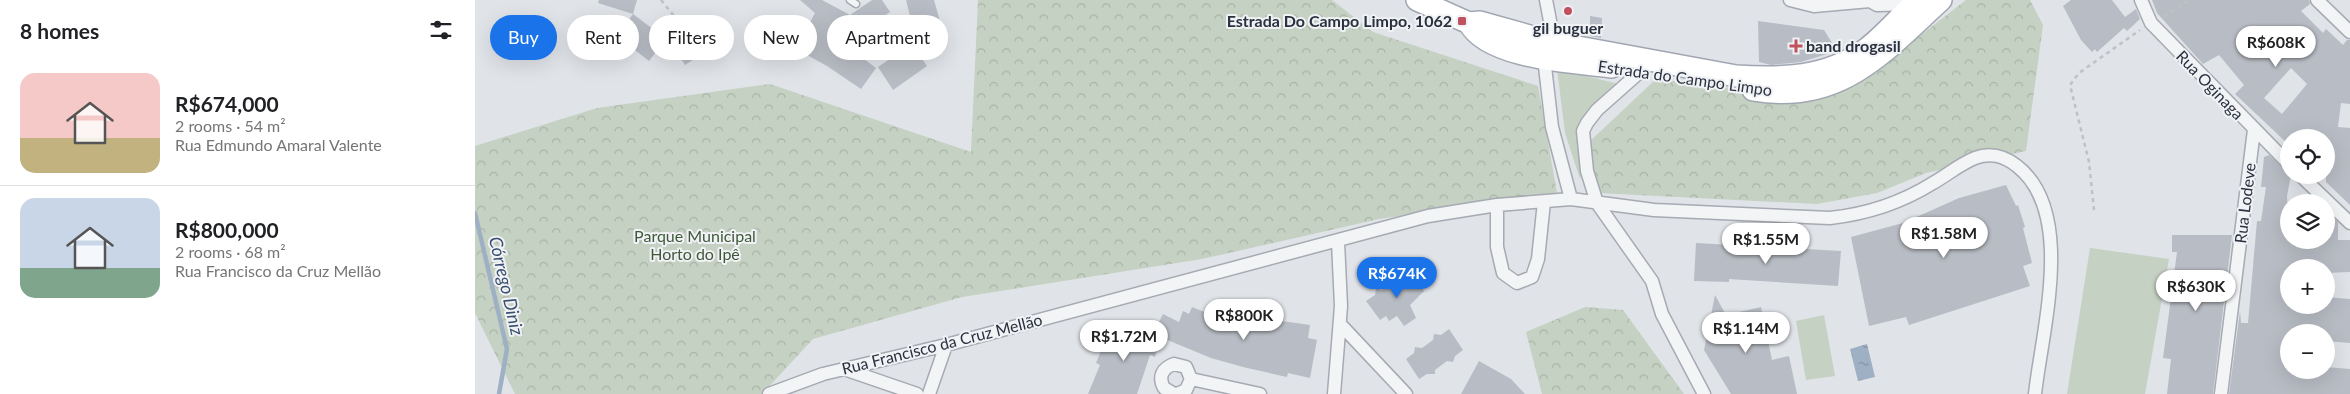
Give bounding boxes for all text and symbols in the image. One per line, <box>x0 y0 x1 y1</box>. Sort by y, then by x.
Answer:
marker: gil buguer <box>1562 5 1574 17</box>
place label: Estrada Do Campo Limpo, 1062 <box>1227 11 1452 30</box>
chip: Buy <box>490 15 557 60</box>
chip: Rent <box>567 15 639 60</box>
chip: Filters <box>649 15 734 60</box>
chip: New <box>744 15 817 60</box>
chip: Apartment <box>827 15 948 60</box>
marker: Estrada Do Campo Limpo, 1062 <box>1456 15 1468 27</box>
icon: filters <box>427 16 455 44</box>
text: 8 homes <box>20 18 99 43</box>
place label: gil buguer <box>1533 18 1603 37</box>
pin: R$608K <box>2235 26 2317 68</box>
text: R$608K <box>2247 32 2305 51</box>
place label: band drogasil <box>1806 36 1901 55</box>
marker: band drogasil <box>1790 40 1802 52</box>
street label: Rua Oginaga <box>2173 46 2248 123</box>
street label: Estrada do Campo Limpo <box>1597 56 1773 99</box>
text: R$674,000 <box>175 91 279 116</box>
icon: home <box>60 93 120 153</box>
text: 2 rooms · 54 m² <box>175 116 286 135</box>
map controls <box>2280 129 2335 379</box>
button: locate <box>2280 129 2335 184</box>
text: Rua Edmundo Amaral Valente <box>175 135 382 154</box>
street label: Rua Lodeve <box>2230 162 2259 244</box>
button: layers <box>2280 194 2335 249</box>
pin: R$1.58M <box>1898 216 1990 259</box>
text: R$800,000 <box>175 217 279 242</box>
icon: home <box>60 218 120 278</box>
pin: R$1.55M <box>1720 222 1812 265</box>
text: R$1.58M <box>1911 223 1977 242</box>
park label: Parque Municipal Horto do Ipê <box>634 226 756 263</box>
text: R$1.55M <box>1733 229 1799 248</box>
water label: Córrego Diniz <box>485 234 529 338</box>
text: 2 rooms · 68 m² <box>175 242 286 261</box>
pin: R$674K <box>1356 256 1438 299</box>
button: + <box>2280 259 2335 314</box>
text: Rua Francisco da Cruz Mellão <box>175 261 381 280</box>
text: R$674K <box>1368 263 1426 282</box>
pin: R$630K <box>2155 270 2237 312</box>
text: R$630K <box>2167 276 2225 295</box>
pin: R$800K <box>1203 298 1285 341</box>
text: R$800K <box>1215 305 1273 324</box>
street label: Rua Francisco da Cruz Mellão <box>840 309 1044 378</box>
pin: R$1.14M <box>1700 312 1792 354</box>
text: R$1.14M <box>1713 318 1779 337</box>
pin: R$1.72M <box>1078 320 1170 362</box>
button: − <box>2280 324 2335 379</box>
text: R$1.72M <box>1091 326 1157 345</box>

